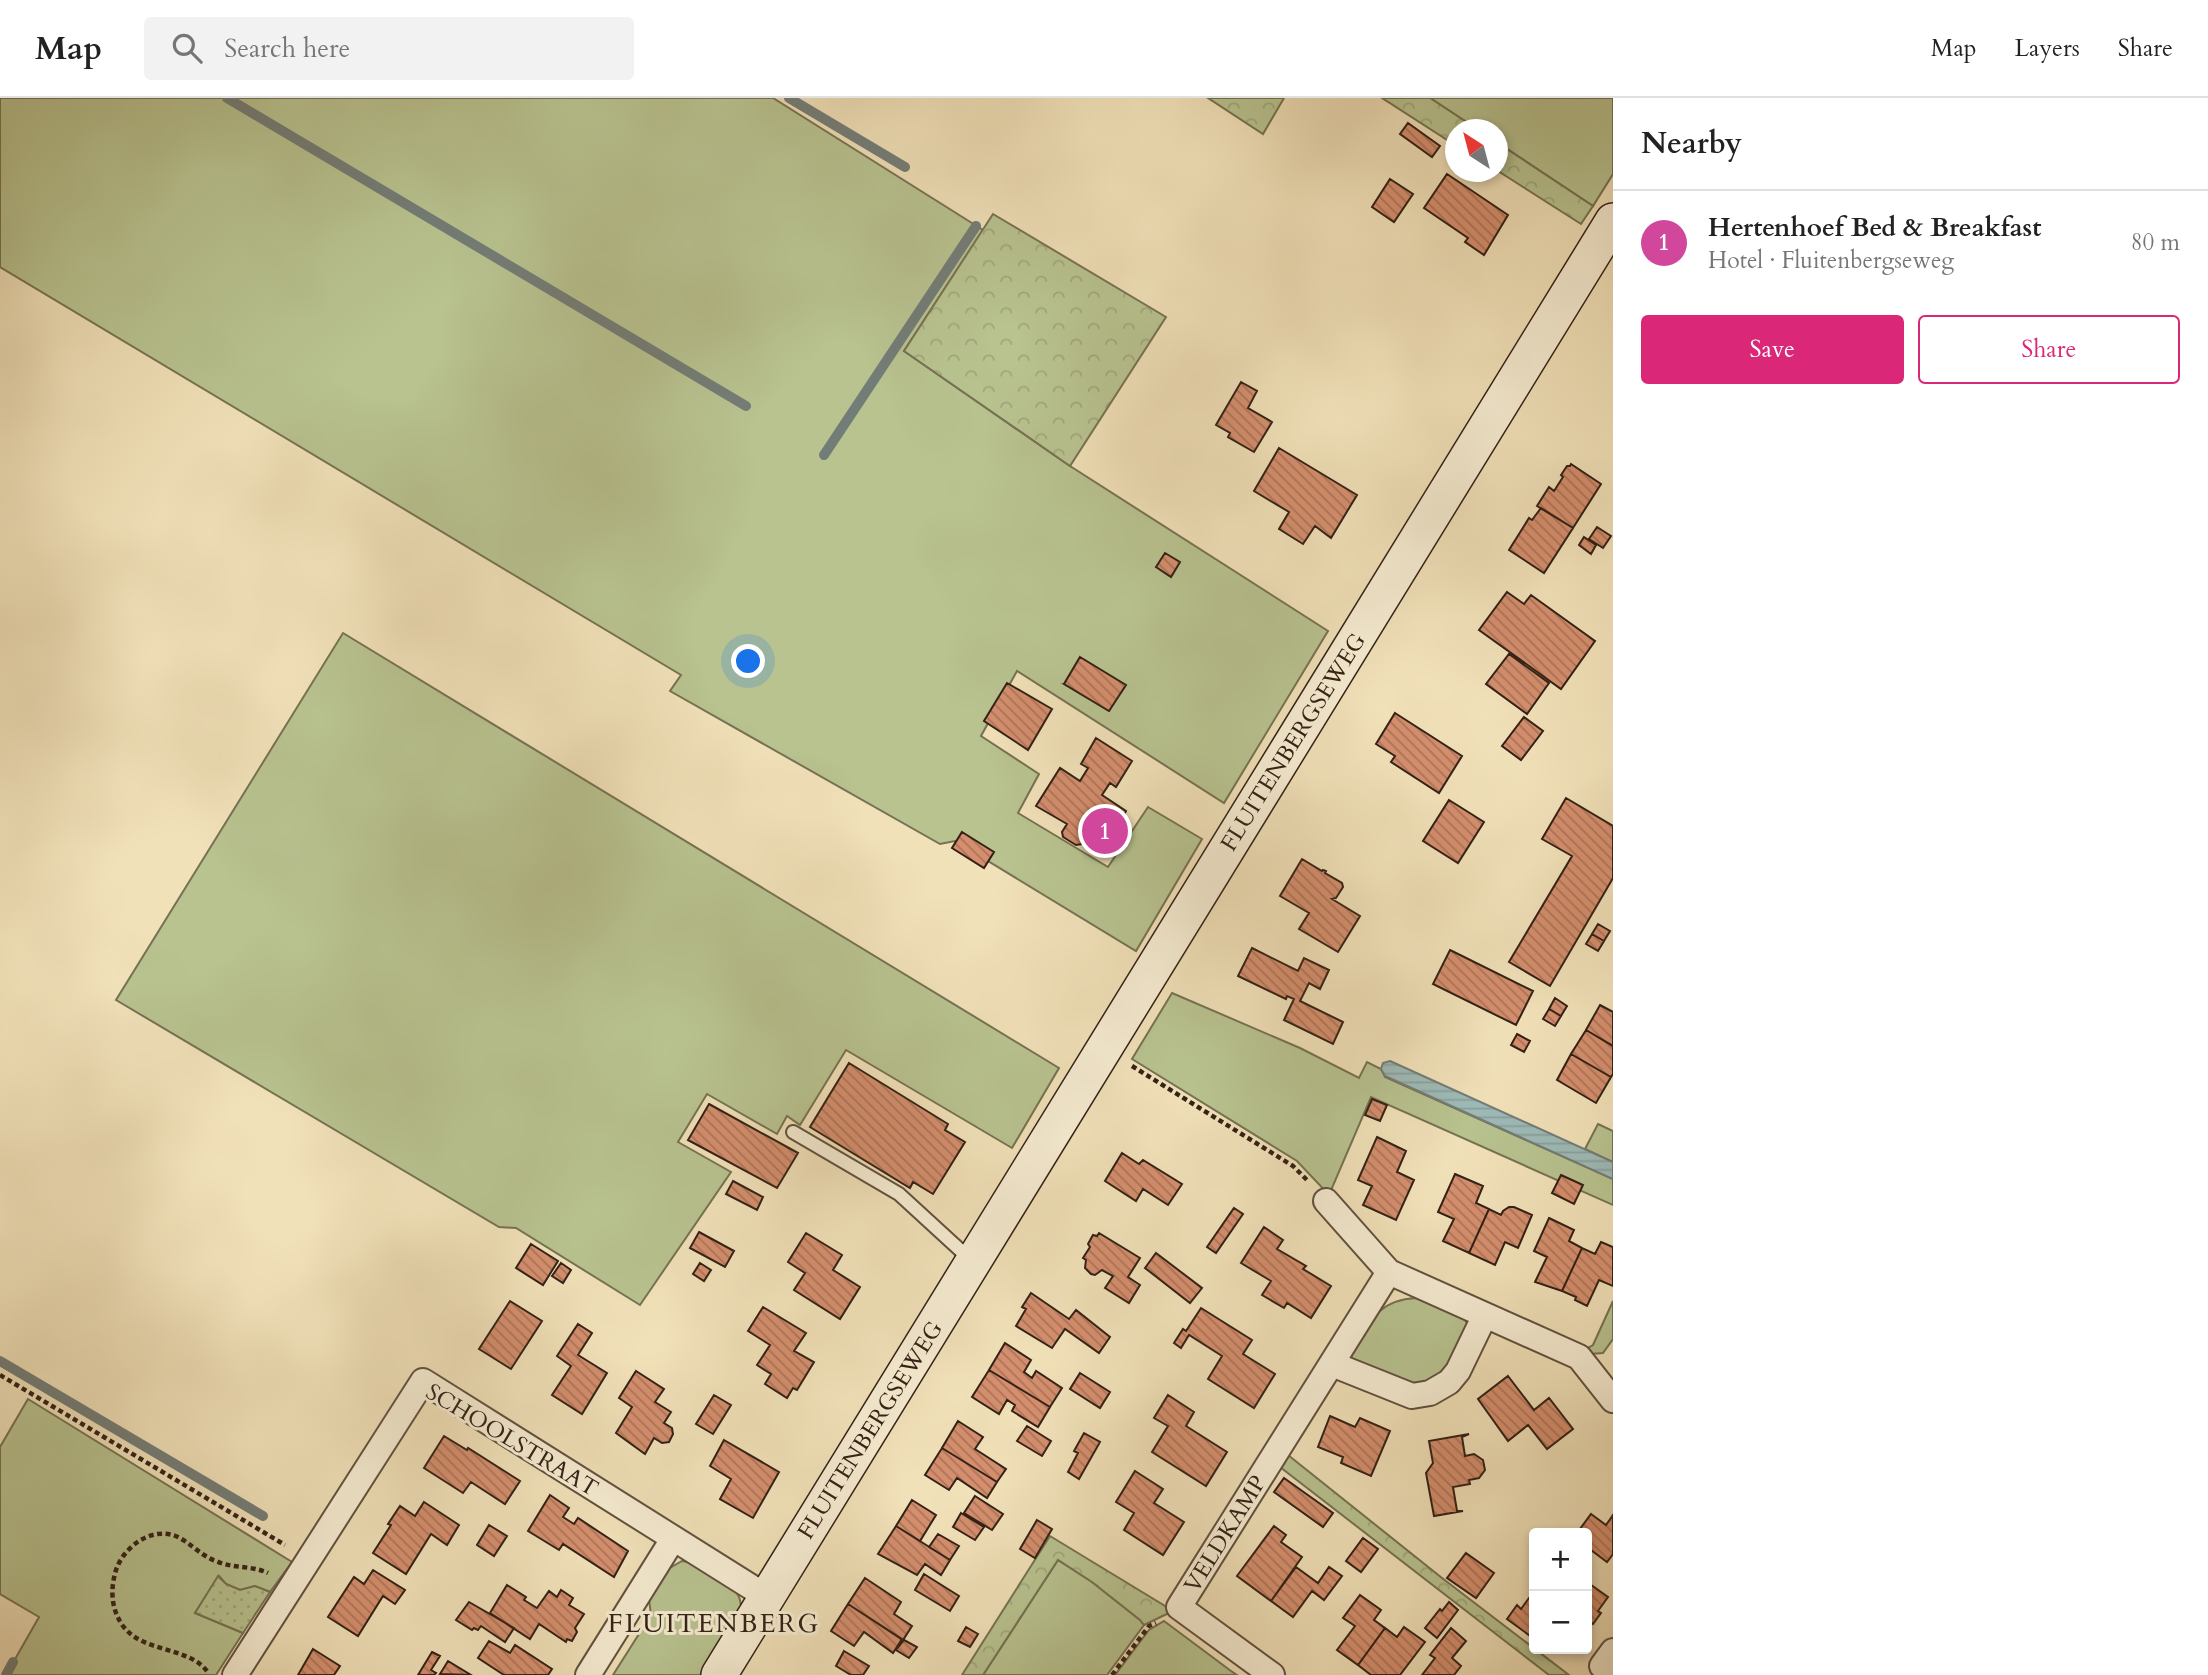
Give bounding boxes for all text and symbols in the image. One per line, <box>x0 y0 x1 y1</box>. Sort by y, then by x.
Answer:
search box <box>144 17 634 80</box>
text: Map <box>35 26 102 71</box>
icon: search <box>168 29 206 67</box>
text: Search here <box>224 31 350 66</box>
text: Map <box>1931 32 1977 65</box>
text: Layers <box>2015 32 2080 65</box>
text: Share <box>2118 32 2173 65</box>
north arrow <box>1445 119 1508 182</box>
text: Nearby <box>1641 123 1742 164</box>
text: Hertenhoef Bed & Breakfast <box>1708 210 2041 245</box>
text: 1 <box>1658 227 1670 258</box>
text: 80 m <box>2131 227 2180 258</box>
text: Hotel · Fluitenbergseweg <box>1708 245 1954 276</box>
button: Save <box>1641 315 1904 384</box>
button: Share <box>1918 315 2180 384</box>
street label: FLUITENBERGSEWEG <box>1213 627 1373 857</box>
your location <box>731 644 765 678</box>
pin: 1 <box>1082 805 1128 857</box>
street label: FLUITENBERGSEWEG <box>790 1315 950 1545</box>
street label: SCHOOLSTRAAT <box>420 1376 604 1504</box>
street label: VELDKAMP <box>1177 1470 1273 1598</box>
map controls <box>1529 1528 1592 1654</box>
button: + <box>1529 1528 1592 1591</box>
button: − <box>1529 1591 1592 1654</box>
district label: FLUITENBERG <box>608 1606 820 1641</box>

